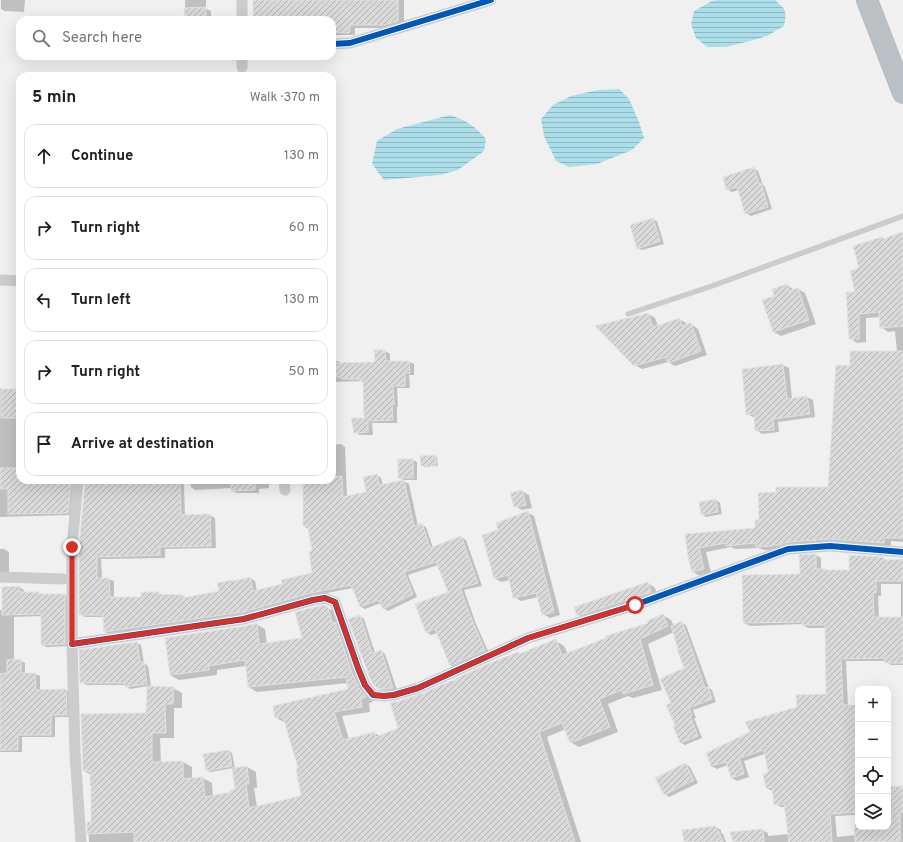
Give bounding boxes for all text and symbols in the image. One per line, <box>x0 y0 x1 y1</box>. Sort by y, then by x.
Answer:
search box <box>16 16 336 60</box>
icon: search <box>30 27 52 49</box>
text: Search here <box>62 29 142 48</box>
text: 5 min <box>32 87 76 109</box>
text: Walk · 370 m <box>250 90 320 106</box>
icon: ahead <box>33 145 55 167</box>
text: Continue <box>71 147 133 166</box>
text: 130 m <box>284 148 319 164</box>
icon: right <box>33 217 55 239</box>
text: Turn right <box>71 219 140 238</box>
text: 60 m <box>289 220 319 236</box>
icon: left <box>33 289 55 311</box>
text: Turn left <box>71 291 131 310</box>
text: 130 m <box>284 292 319 308</box>
icon: right <box>33 361 55 383</box>
text: Turn right <box>71 363 140 382</box>
text: 50 m <box>289 364 319 380</box>
icon: arrive <box>33 433 55 455</box>
text: Arrive at destination <box>71 435 214 454</box>
route end <box>63 538 81 556</box>
route start <box>626 596 644 614</box>
map controls <box>855 686 891 830</box>
button: + <box>855 686 891 722</box>
button: − <box>855 722 891 758</box>
button: locate <box>855 758 891 794</box>
button: layers <box>855 794 891 830</box>

